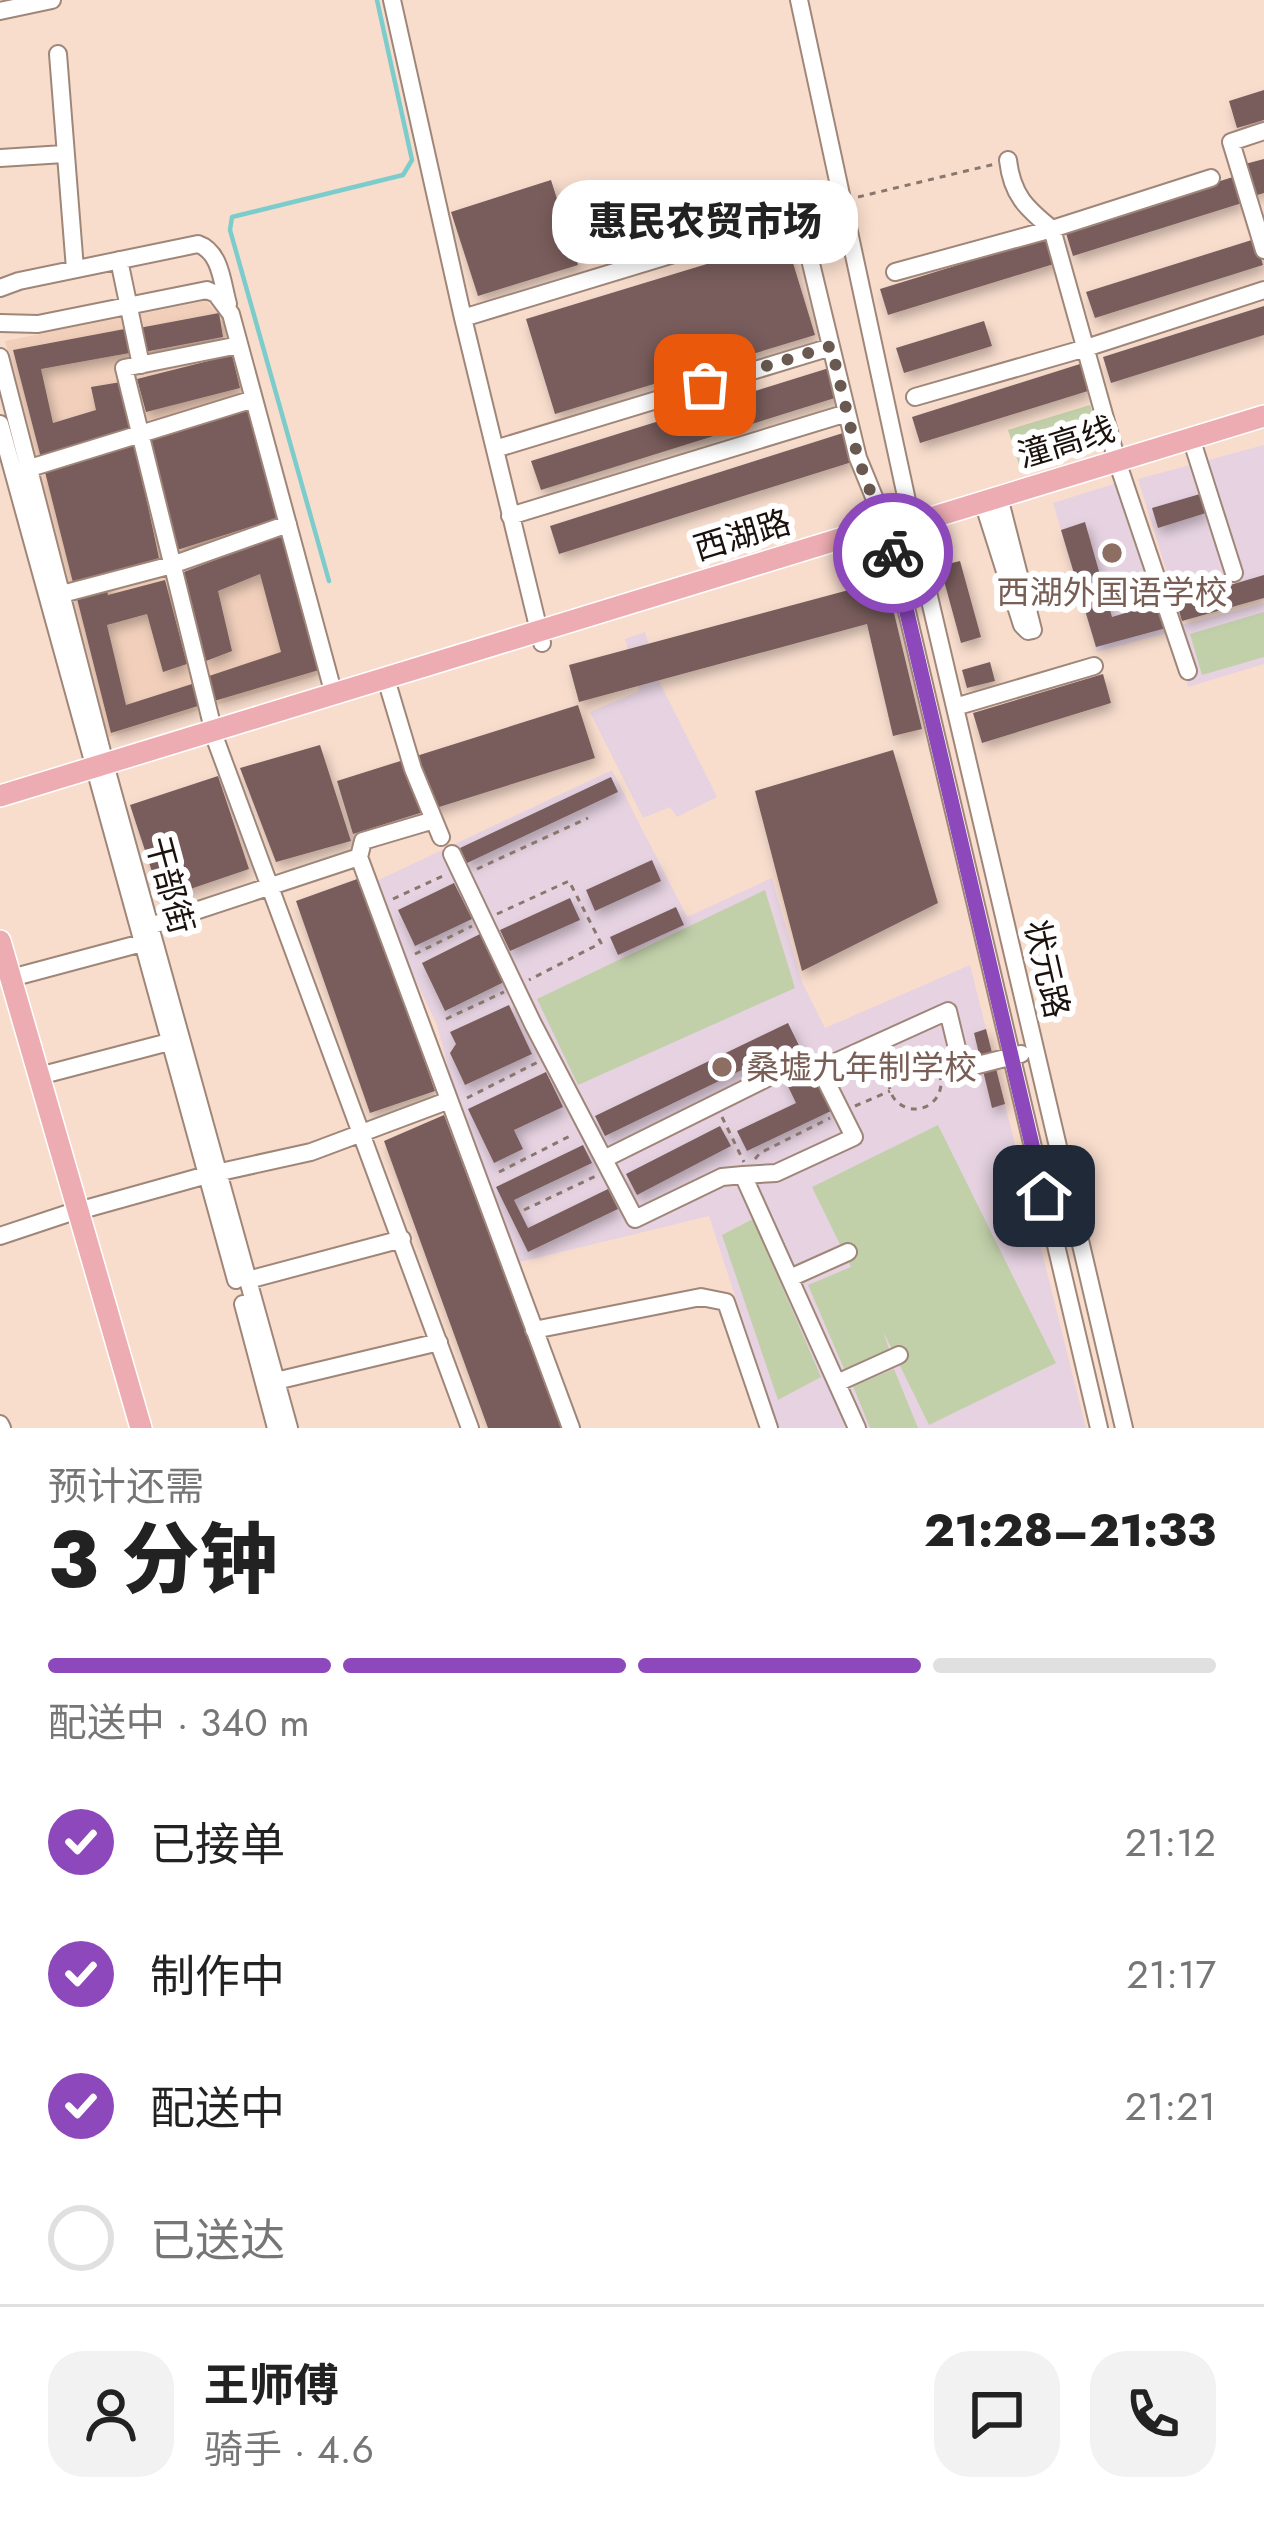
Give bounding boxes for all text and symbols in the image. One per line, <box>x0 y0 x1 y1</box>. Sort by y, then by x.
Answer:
callout: 惠民农贸市场 <box>552 181 858 265</box>
text: 惠民农贸市场 <box>588 193 822 250</box>
pin <box>654 334 756 436</box>
icon: bag <box>672 352 738 418</box>
street label: 潼高线 <box>1012 405 1120 479</box>
courier <box>833 493 953 613</box>
street label: 西湖路 <box>688 498 796 572</box>
icon: bike <box>860 520 926 586</box>
marker: 西湖外国语学校 <box>1099 540 1125 566</box>
place label: 西湖外国语学校 <box>997 569 1228 616</box>
street label: 干部街 <box>134 831 206 939</box>
street label: 状元路 <box>1013 915 1081 1023</box>
place label: 桑墟九年制学校 <box>746 1044 977 1091</box>
marker: 桑墟九年制学校 <box>709 1054 735 1080</box>
pin <box>993 1145 1095 1247</box>
icon: home <box>1011 1163 1077 1229</box>
text: 预计还需 <box>48 1458 204 1515</box>
text: 21:28–21:33 <box>924 1498 1216 1563</box>
text: 3 分钟 <box>48 1504 278 1616</box>
text: 配送中 · 340 m <box>48 1694 310 1751</box>
icon: check <box>48 1809 114 1875</box>
text: 已接单 <box>150 1812 285 1877</box>
text: 21:12 <box>1125 1814 1216 1871</box>
icon: check <box>48 1941 114 2007</box>
text: 制作中 <box>150 1944 285 2009</box>
text: 21:17 <box>1127 1946 1216 2003</box>
icon: check <box>48 2073 114 2139</box>
text: 配送中 <box>150 2076 285 2141</box>
text: 21:21 <box>1125 2078 1216 2135</box>
text: 已送达 <box>150 2208 285 2273</box>
button: person <box>48 2351 174 2477</box>
button: chat <box>934 2351 1060 2477</box>
button: phone <box>1090 2351 1216 2477</box>
text: 王师傅 <box>204 2353 339 2418</box>
text: 骑手 · 4.6 <box>204 2421 374 2478</box>

